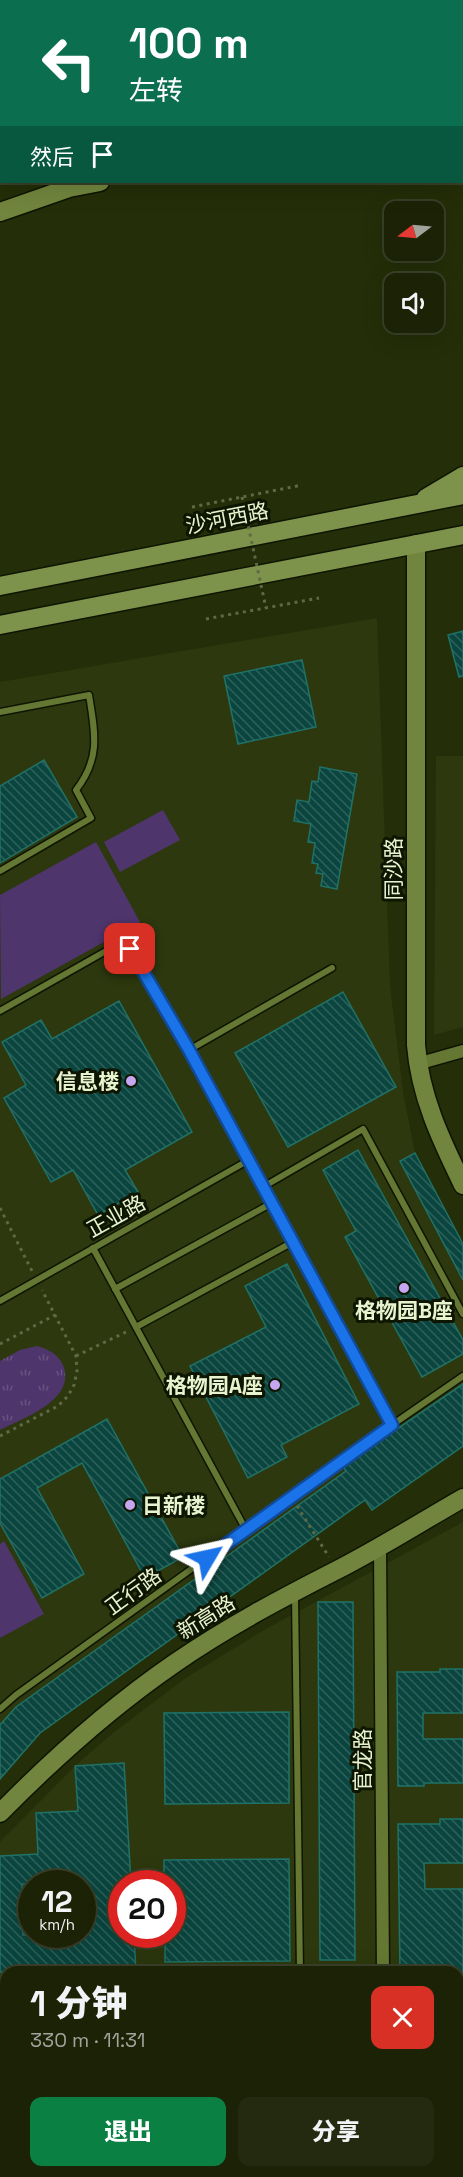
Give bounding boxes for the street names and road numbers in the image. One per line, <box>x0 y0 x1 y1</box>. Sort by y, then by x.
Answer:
street label: 沙河西路 <box>183 497 271 539</box>
street label: 同沙路 <box>380 838 407 901</box>
street label: 正业路 <box>82 1189 150 1243</box>
street label: 正行路 <box>100 1562 166 1620</box>
street label: 新高路 <box>172 1589 240 1645</box>
street label: 官龙路 <box>349 1729 376 1792</box>

